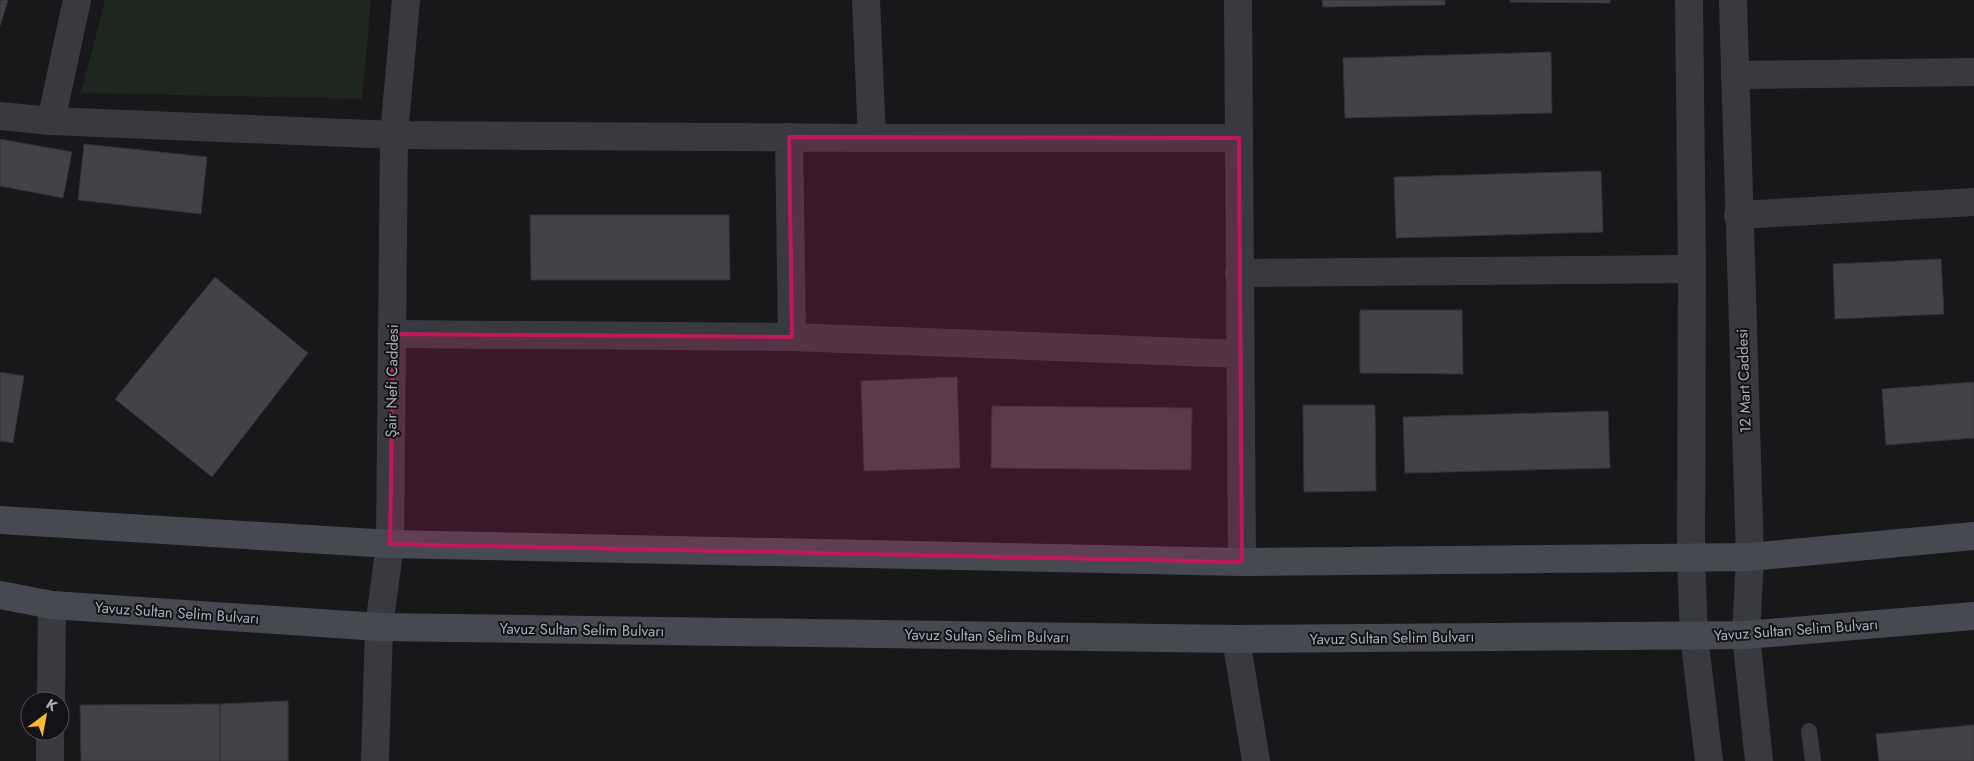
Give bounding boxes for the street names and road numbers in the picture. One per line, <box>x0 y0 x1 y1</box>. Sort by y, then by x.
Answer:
street label: Şair Nefi Caddesi <box>380 324 404 438</box>
street label: 12 Mart Caddesi <box>1731 328 1757 434</box>
street label: Yavuz Sultan Selim Bulvarı <box>94 596 260 630</box>
street label: Yavuz Sultan Selim Bulvarı <box>1713 613 1879 647</box>
street label: Yavuz Sultan Selim Bulvarı <box>499 618 665 642</box>
street label: Yavuz Sultan Selim Bulvarı <box>904 624 1070 648</box>
street label: Yavuz Sultan Selim Bulvarı <box>1309 626 1475 650</box>

